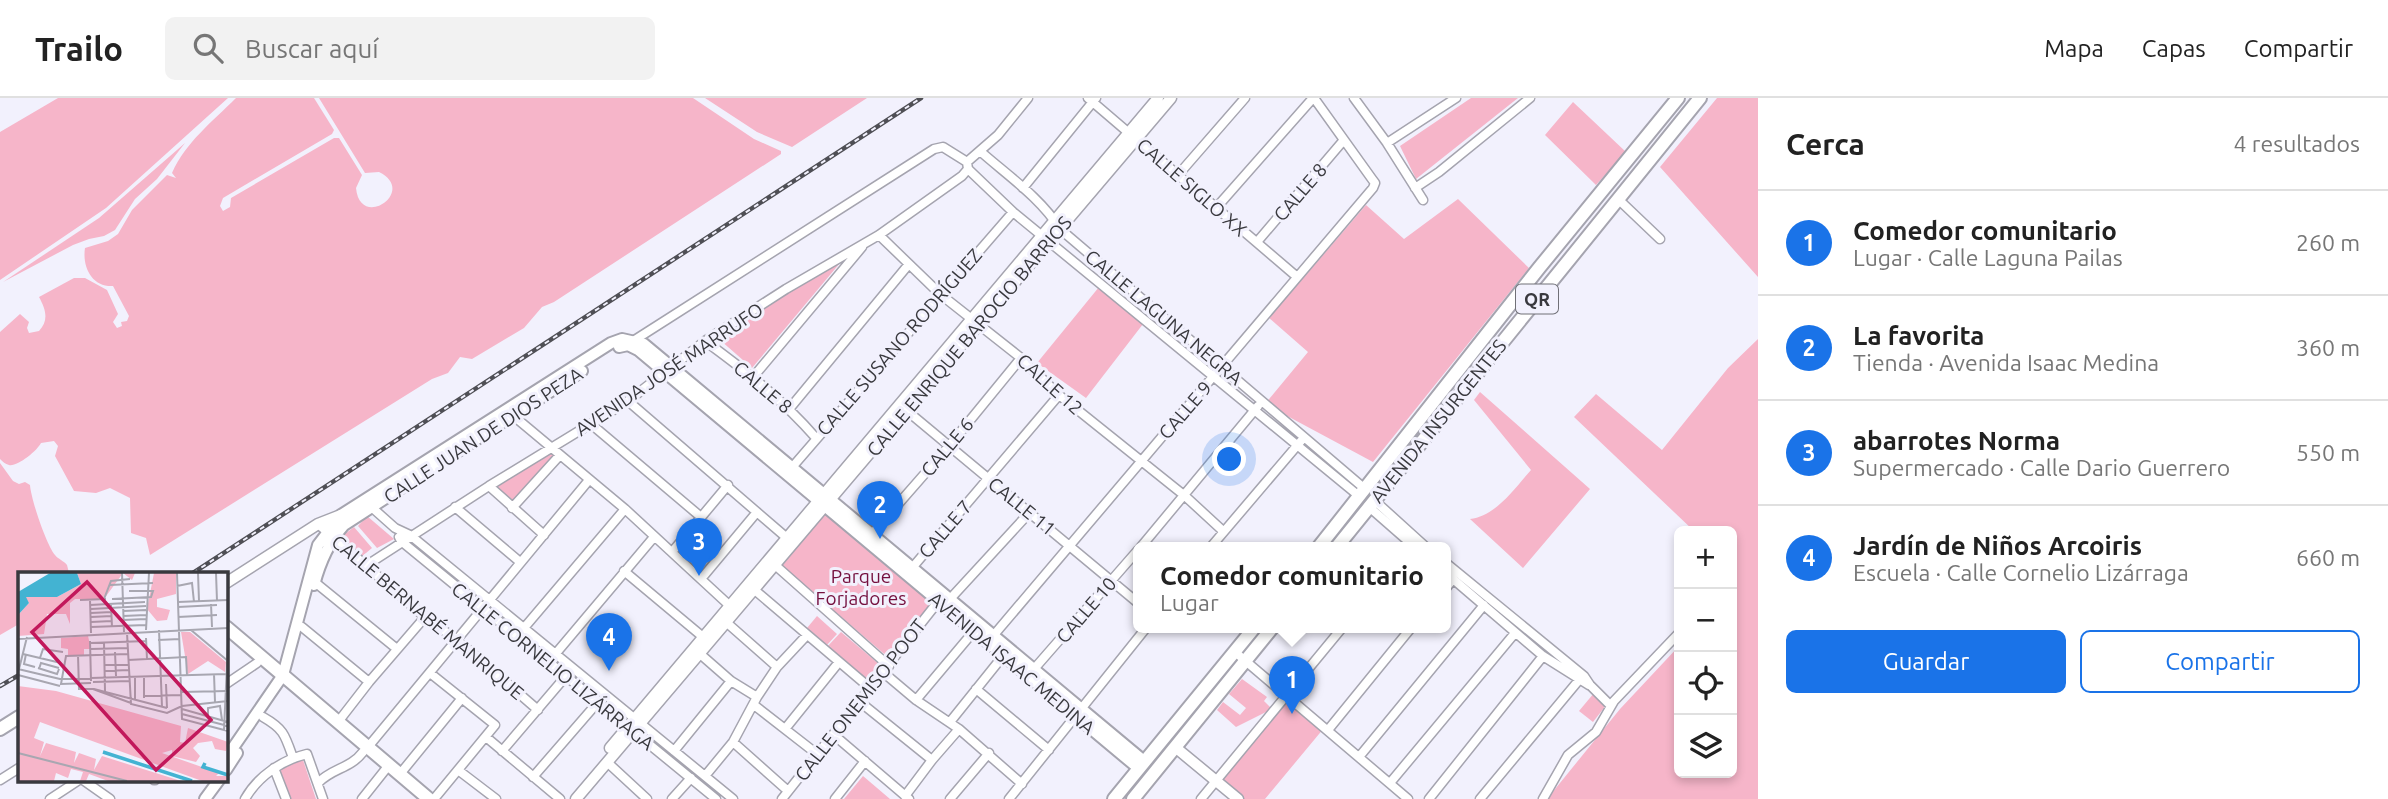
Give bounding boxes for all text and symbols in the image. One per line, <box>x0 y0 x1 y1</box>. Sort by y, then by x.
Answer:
search box <box>165 17 655 80</box>
icon: search <box>189 29 227 67</box>
text: Trailo <box>35 30 123 67</box>
text: Buscar aquí <box>245 34 379 63</box>
text: Mapa <box>2044 35 2104 62</box>
text: Capas <box>2142 35 2206 62</box>
text: Compartir <box>2244 35 2353 62</box>
text: Cerca <box>1786 127 1865 161</box>
text: 4 resultados <box>2234 131 2360 156</box>
street label: CALLE SIGLO XX <box>1133 133 1252 241</box>
street label: CALLE 8 <box>1269 159 1331 225</box>
street label: CALLE ENRIQUE BAROCIO BARRIOS <box>862 211 1076 461</box>
text: Comedor comunitario <box>1853 216 2117 245</box>
text: 1 <box>1803 230 1815 255</box>
text: 260 m <box>2296 230 2360 255</box>
street label: CALLE SUSANO RODRÍGUEZ <box>812 244 986 440</box>
street label: CALLE LAGUNA NEGRA <box>1081 245 1248 390</box>
text: Lugar · Calle Laguna Pailas <box>1853 245 2123 270</box>
road number: QR <box>1516 284 1558 314</box>
street label: AVENIDA JOSÉ MARRUFO <box>571 298 767 440</box>
text: La favorita <box>1853 321 1984 350</box>
street label: AVENIDA INSURGENTES <box>1365 335 1511 507</box>
text: 2 <box>1803 335 1815 360</box>
text: 360 m <box>2296 335 2360 360</box>
street label: CALLE 12 <box>1013 349 1087 419</box>
text: Tienda · Avenida Isaac Medina <box>1853 350 2159 375</box>
street label: CALLE 8 <box>729 356 797 418</box>
street label: CALLE JUAN DE DIOS PEZA <box>379 362 587 508</box>
street label: CALLE 9 <box>1154 377 1216 443</box>
street label: CALLE 6 <box>916 413 978 481</box>
text: abarrotes Norma <box>1853 426 2060 455</box>
text: 3 <box>1803 440 1815 465</box>
text: 550 m <box>2296 440 2360 465</box>
your location <box>1212 442 1246 476</box>
text: Supermercado · Calle Dario Guerrero <box>1853 455 2230 480</box>
street label: CALLE 11 <box>984 472 1060 540</box>
pin: 2 <box>857 481 903 539</box>
street label: CALLE 7 <box>914 496 976 562</box>
pin: 3 <box>676 518 722 576</box>
map controls <box>1674 526 1737 778</box>
button: + <box>1674 526 1737 589</box>
street label: CALLE BERNABÉ MANRIQUE <box>328 530 528 704</box>
text: Jardín de Niños Arcoiris <box>1853 531 2142 560</box>
popup <box>1133 542 1451 633</box>
text: 4 <box>1803 545 1815 570</box>
text: 660 m <box>2296 545 2360 570</box>
text: Escuela · Calle Cornelio Lizárraga <box>1853 560 2189 585</box>
text: Comedor comunitario <box>1160 561 1424 590</box>
park label: Parque Forjadores <box>816 565 906 609</box>
inset map <box>18 572 228 782</box>
street label: CALLE 10 <box>1051 573 1121 647</box>
street label: CALLE CORNELIO LIZÁRRAGA <box>447 578 659 755</box>
street label: AVENIDA ISAAC MEDINA <box>925 587 1100 739</box>
button: − <box>1674 589 1737 652</box>
text: Lugar <box>1160 590 1219 615</box>
pin: 4 <box>586 613 632 671</box>
street label: CALLE ONEMISO POOT <box>790 614 930 785</box>
button: Guardar <box>1786 630 2066 693</box>
button: Compartir <box>2080 630 2360 693</box>
button: locate <box>1674 652 1737 715</box>
pin: 1 <box>1269 656 1315 714</box>
button: layers <box>1674 715 1737 778</box>

